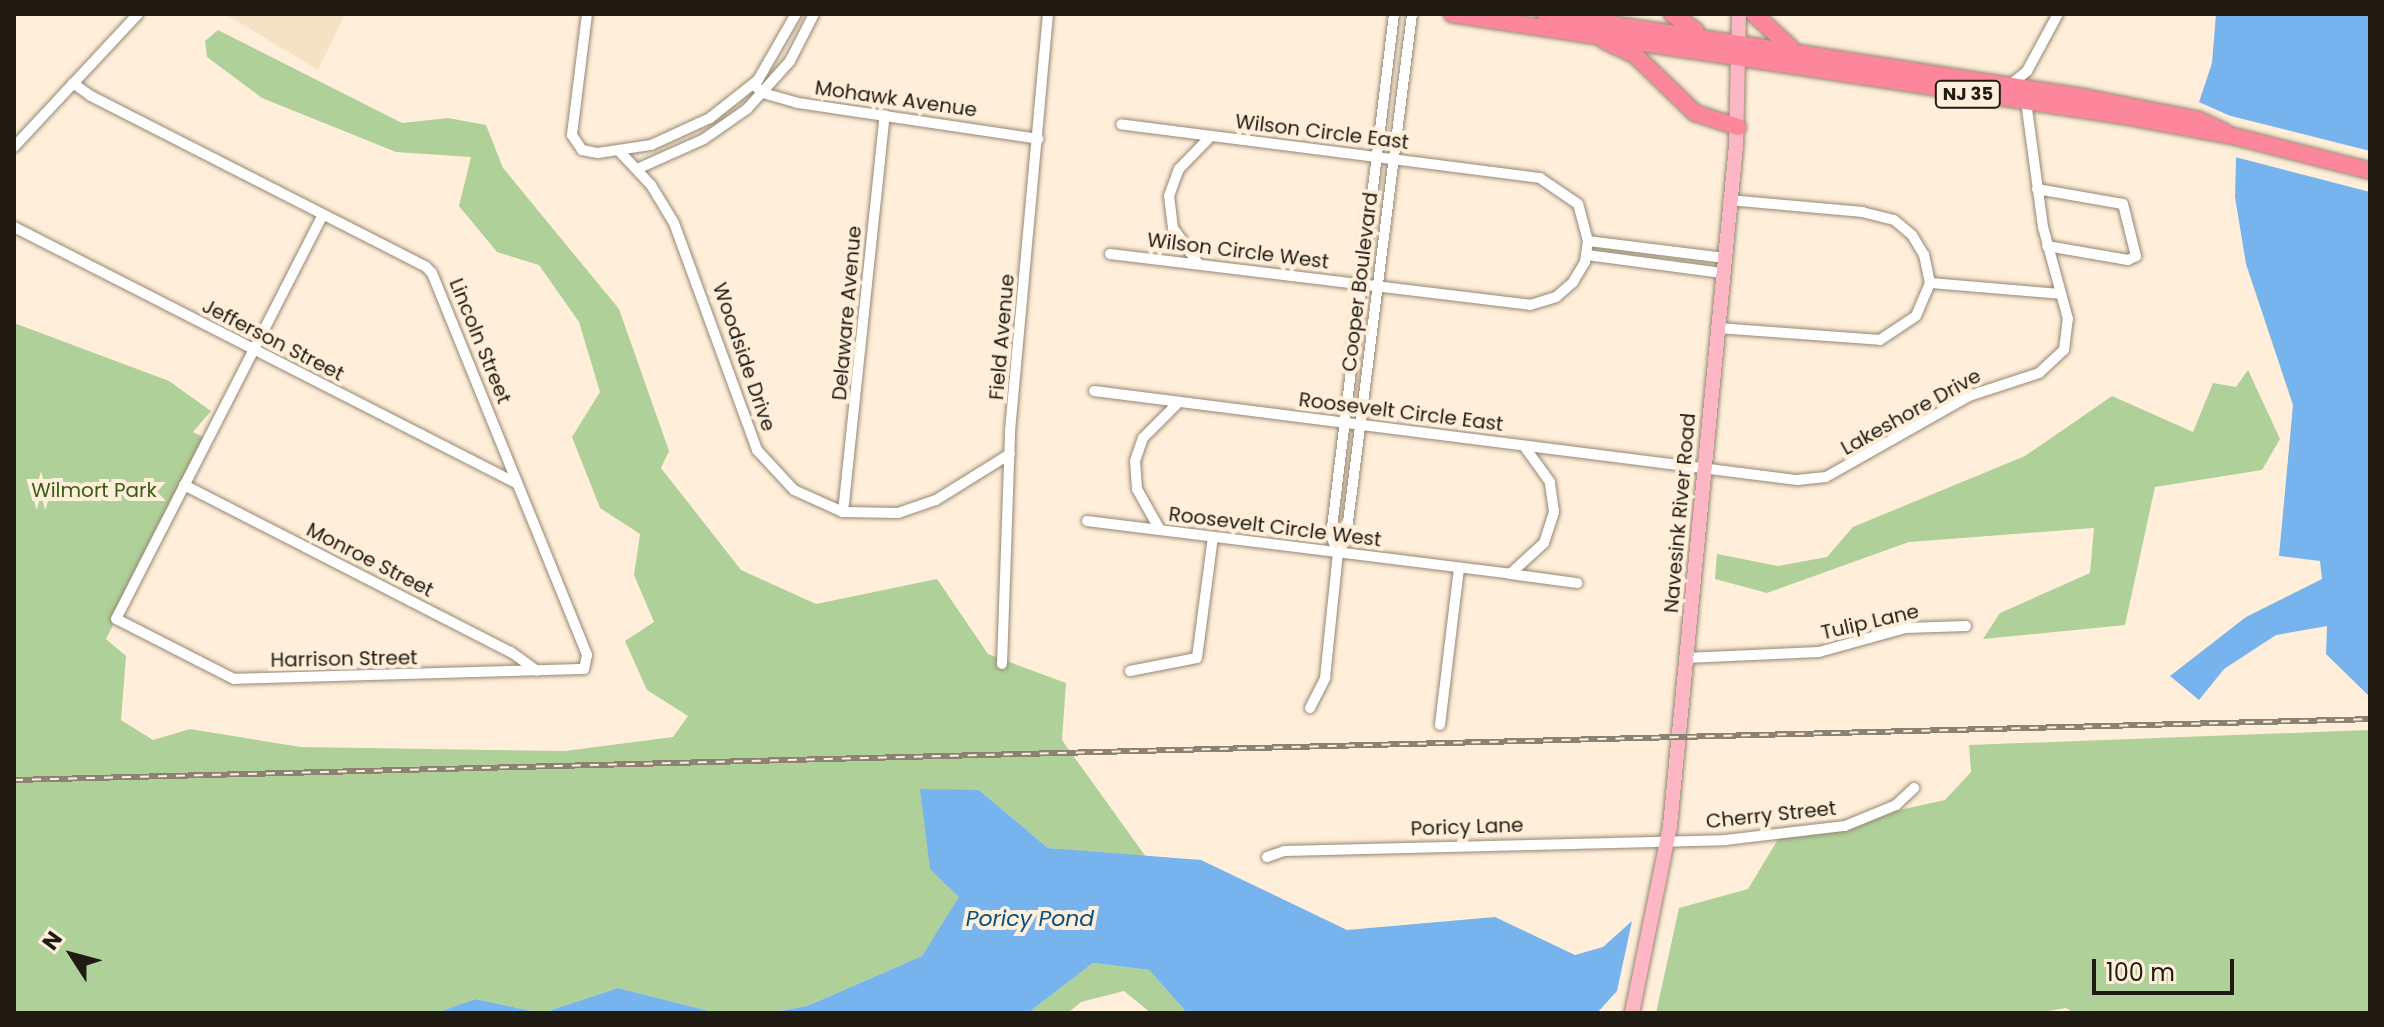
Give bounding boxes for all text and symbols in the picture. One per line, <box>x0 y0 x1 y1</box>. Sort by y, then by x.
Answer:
street label: Mohawk Avenue <box>813 76 979 122</box>
road number: NJ 35 <box>1934 80 2002 108</box>
street label: Wilson Circle East <box>1234 109 1410 155</box>
street label: Cooper Boulevard <box>1337 191 1383 373</box>
street label: Delaware Avenue <box>827 225 867 401</box>
street label: Wilson Circle West <box>1146 228 1330 274</box>
street label: Field Avenue <box>985 273 1019 401</box>
street label: Lincoln Street <box>444 275 516 407</box>
street label: Woodside Drive <box>707 280 781 434</box>
street label: Jefferson Street <box>198 294 348 386</box>
street label: Lakeshore Drive <box>1837 364 1985 460</box>
street label: Roosevelt Circle East <box>1297 388 1505 436</box>
street label: Navesink River Road <box>1659 412 1701 614</box>
park label: Wilmort Park <box>31 478 157 502</box>
street label: Roosevelt Circle West <box>1167 502 1383 552</box>
street label: Monroe Street <box>302 518 438 602</box>
street label: Tulip Lane <box>1819 599 1921 645</box>
street label: Harrison Street <box>270 646 418 672</box>
street label: Cherry Street <box>1705 796 1837 834</box>
street label: Poricy Lane <box>1410 813 1524 841</box>
water label: Poricy Pond <box>966 906 1094 932</box>
north arrow <box>32 915 112 995</box>
text: N <box>35 925 70 956</box>
scale bar <box>2096 943 2238 993</box>
text: 100 m <box>2106 956 2175 989</box>

